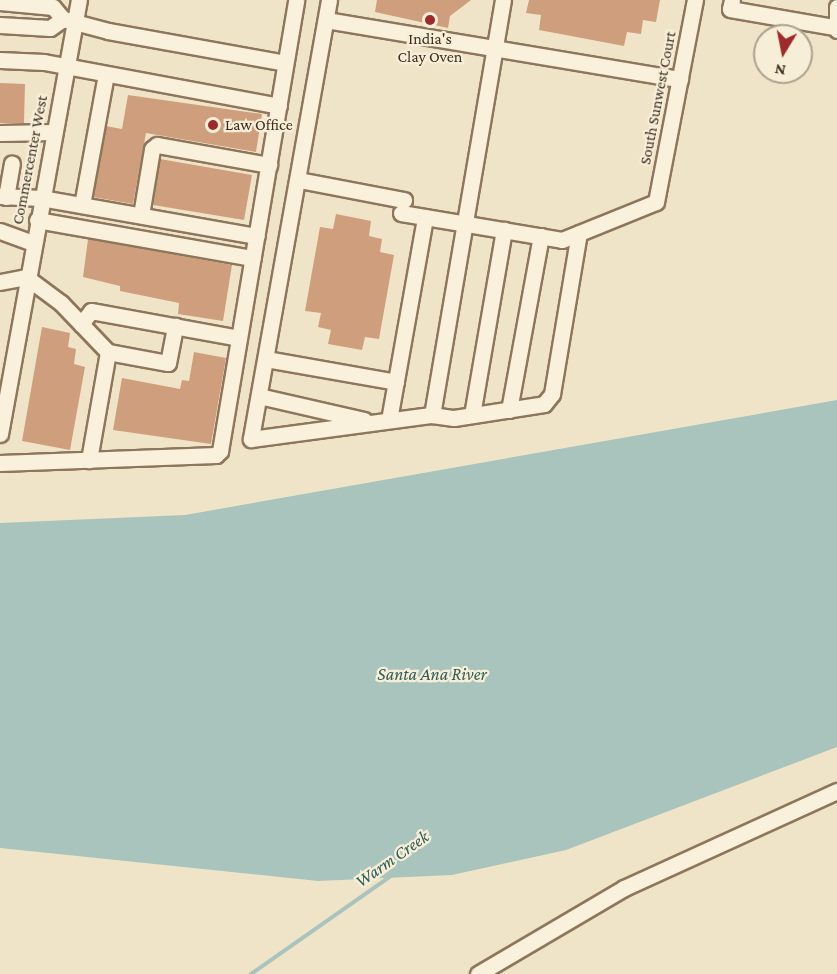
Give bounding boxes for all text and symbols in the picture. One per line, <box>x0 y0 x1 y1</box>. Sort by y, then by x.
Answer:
marker: India's Clay Oven <box>423 13 437 27</box>
north arrow <box>753 24 813 84</box>
place label: India's Clay Oven <box>398 29 462 67</box>
street label: South Sunwest Court <box>636 30 680 166</box>
text: N <box>773 61 787 80</box>
street label: Commercenter West <box>8 94 52 226</box>
place label: Law Office <box>225 115 293 135</box>
marker: Law Office <box>206 118 220 132</box>
water label: Santa Ana River <box>377 663 487 685</box>
water label: Warm Creek <box>351 826 433 892</box>

